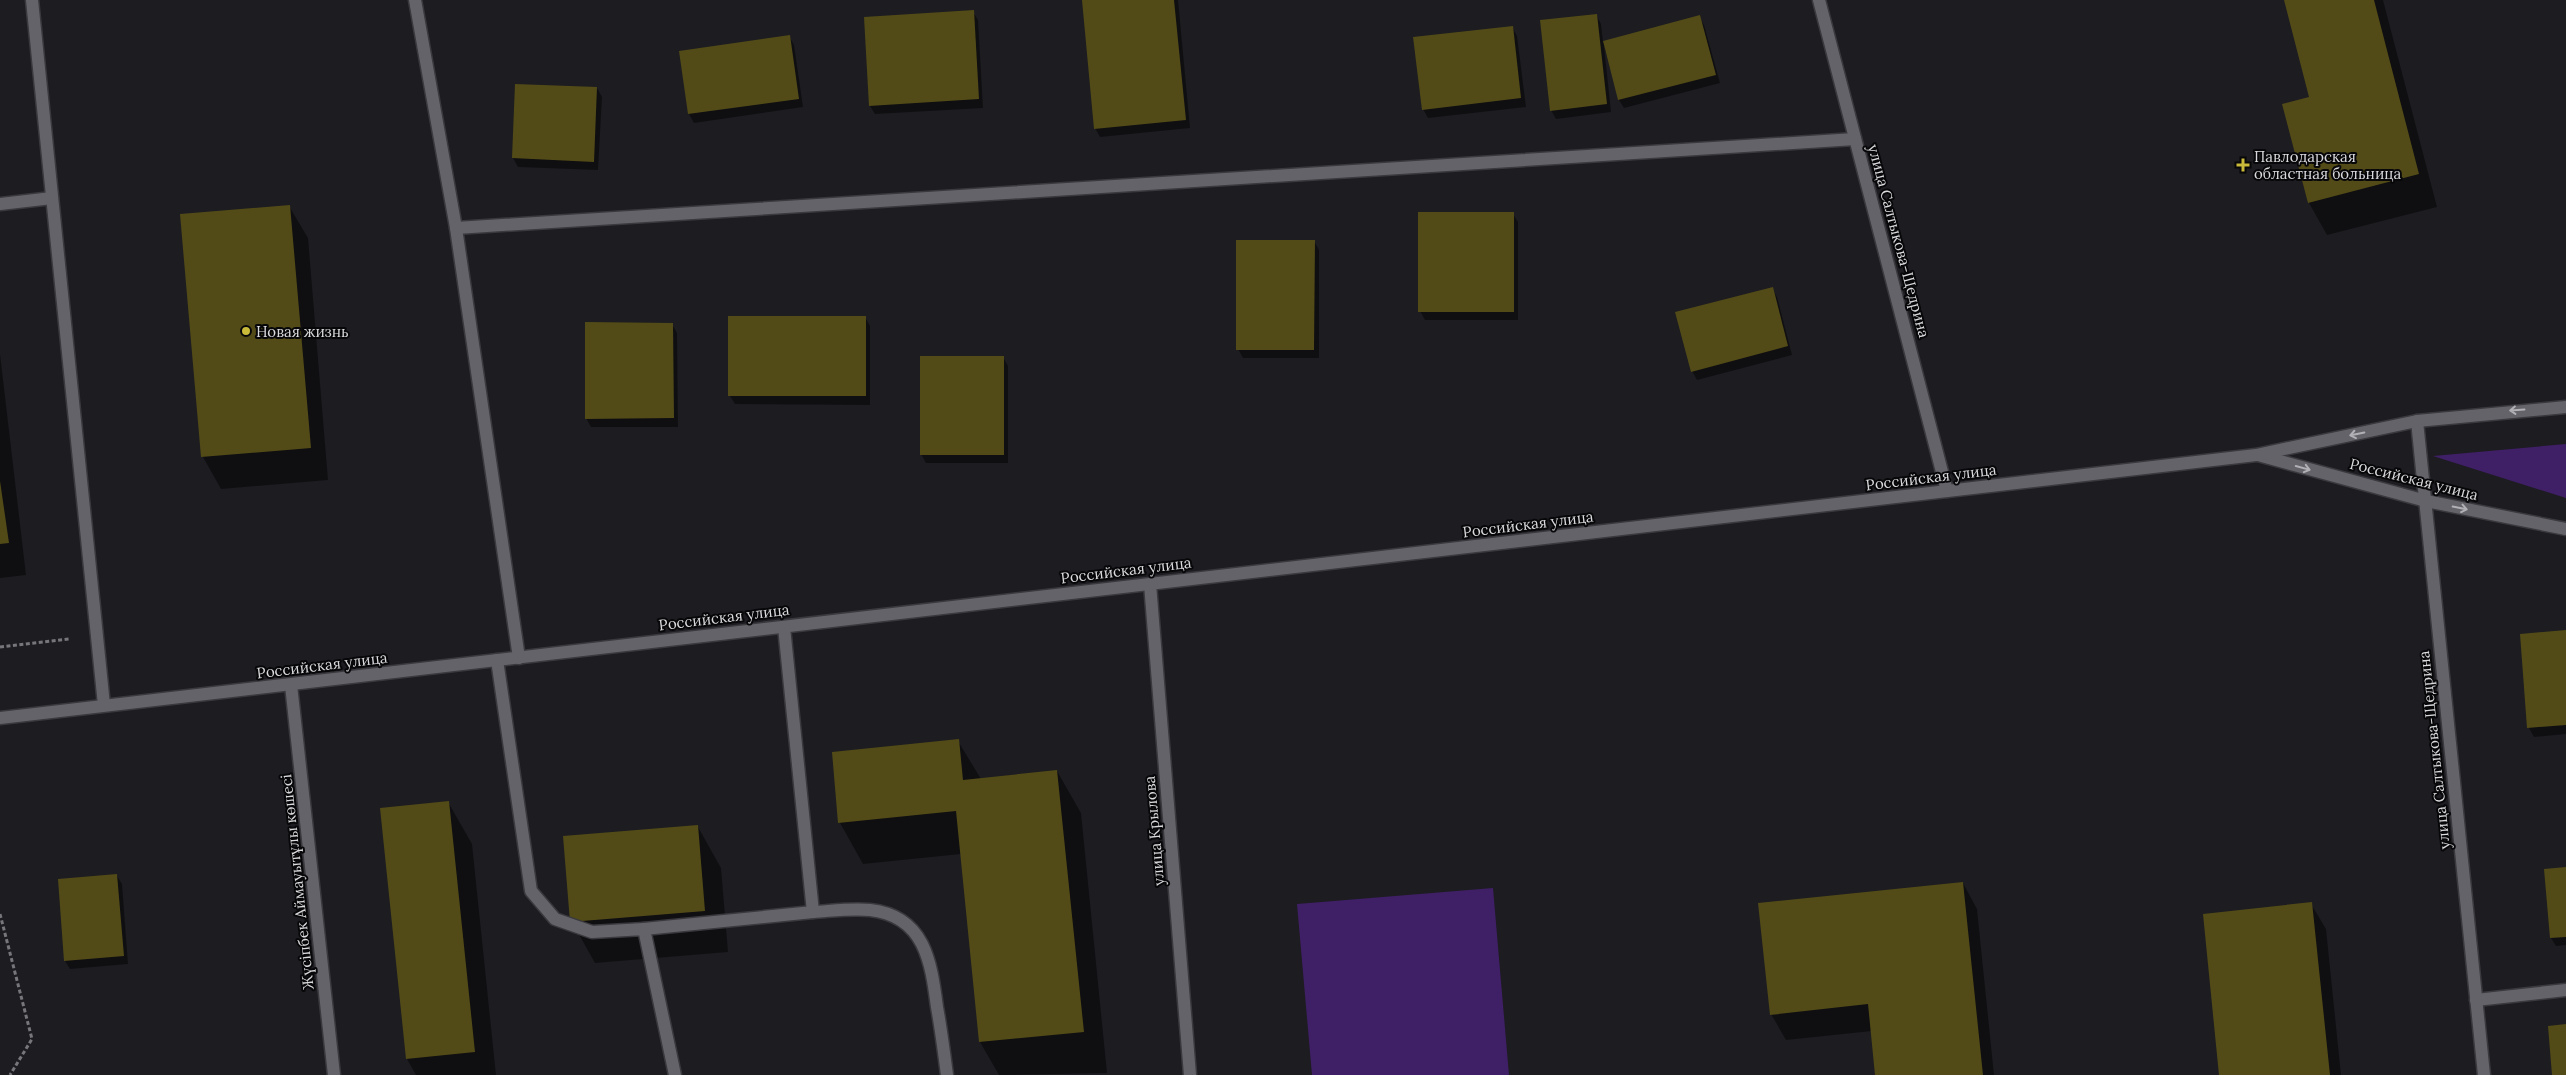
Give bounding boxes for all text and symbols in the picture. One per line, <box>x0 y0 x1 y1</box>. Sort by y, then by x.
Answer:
street label: улица Салтыкова-Щедрина <box>1864 142 1934 340</box>
place label: Павлодарская областная больница <box>2254 147 2401 183</box>
marker: Павлодарская областная больница <box>2236 158 2250 172</box>
place label: Новая жизнь <box>256 322 349 341</box>
marker: Новая жизнь <box>240 325 252 337</box>
one-way arrow <box>2510 406 2526 415</box>
one-way arrow <box>2349 429 2365 439</box>
street label: Российская улица <box>2348 454 2480 504</box>
street label: Российская улица <box>1865 460 1998 494</box>
one-way arrow <box>2295 463 2311 473</box>
one-way arrow <box>2452 504 2468 513</box>
street label: Российская улица <box>1462 507 1595 541</box>
street label: Российская улица <box>1060 553 1193 587</box>
street label: Российская улица <box>658 600 791 634</box>
street label: Российская улица <box>256 648 389 682</box>
street label: улица Салтыкова-Щедрина <box>2414 650 2454 850</box>
street label: Жүсіпбек Аймауытұлы көшесі <box>276 773 318 991</box>
street label: улица Крылова <box>1140 775 1168 887</box>

